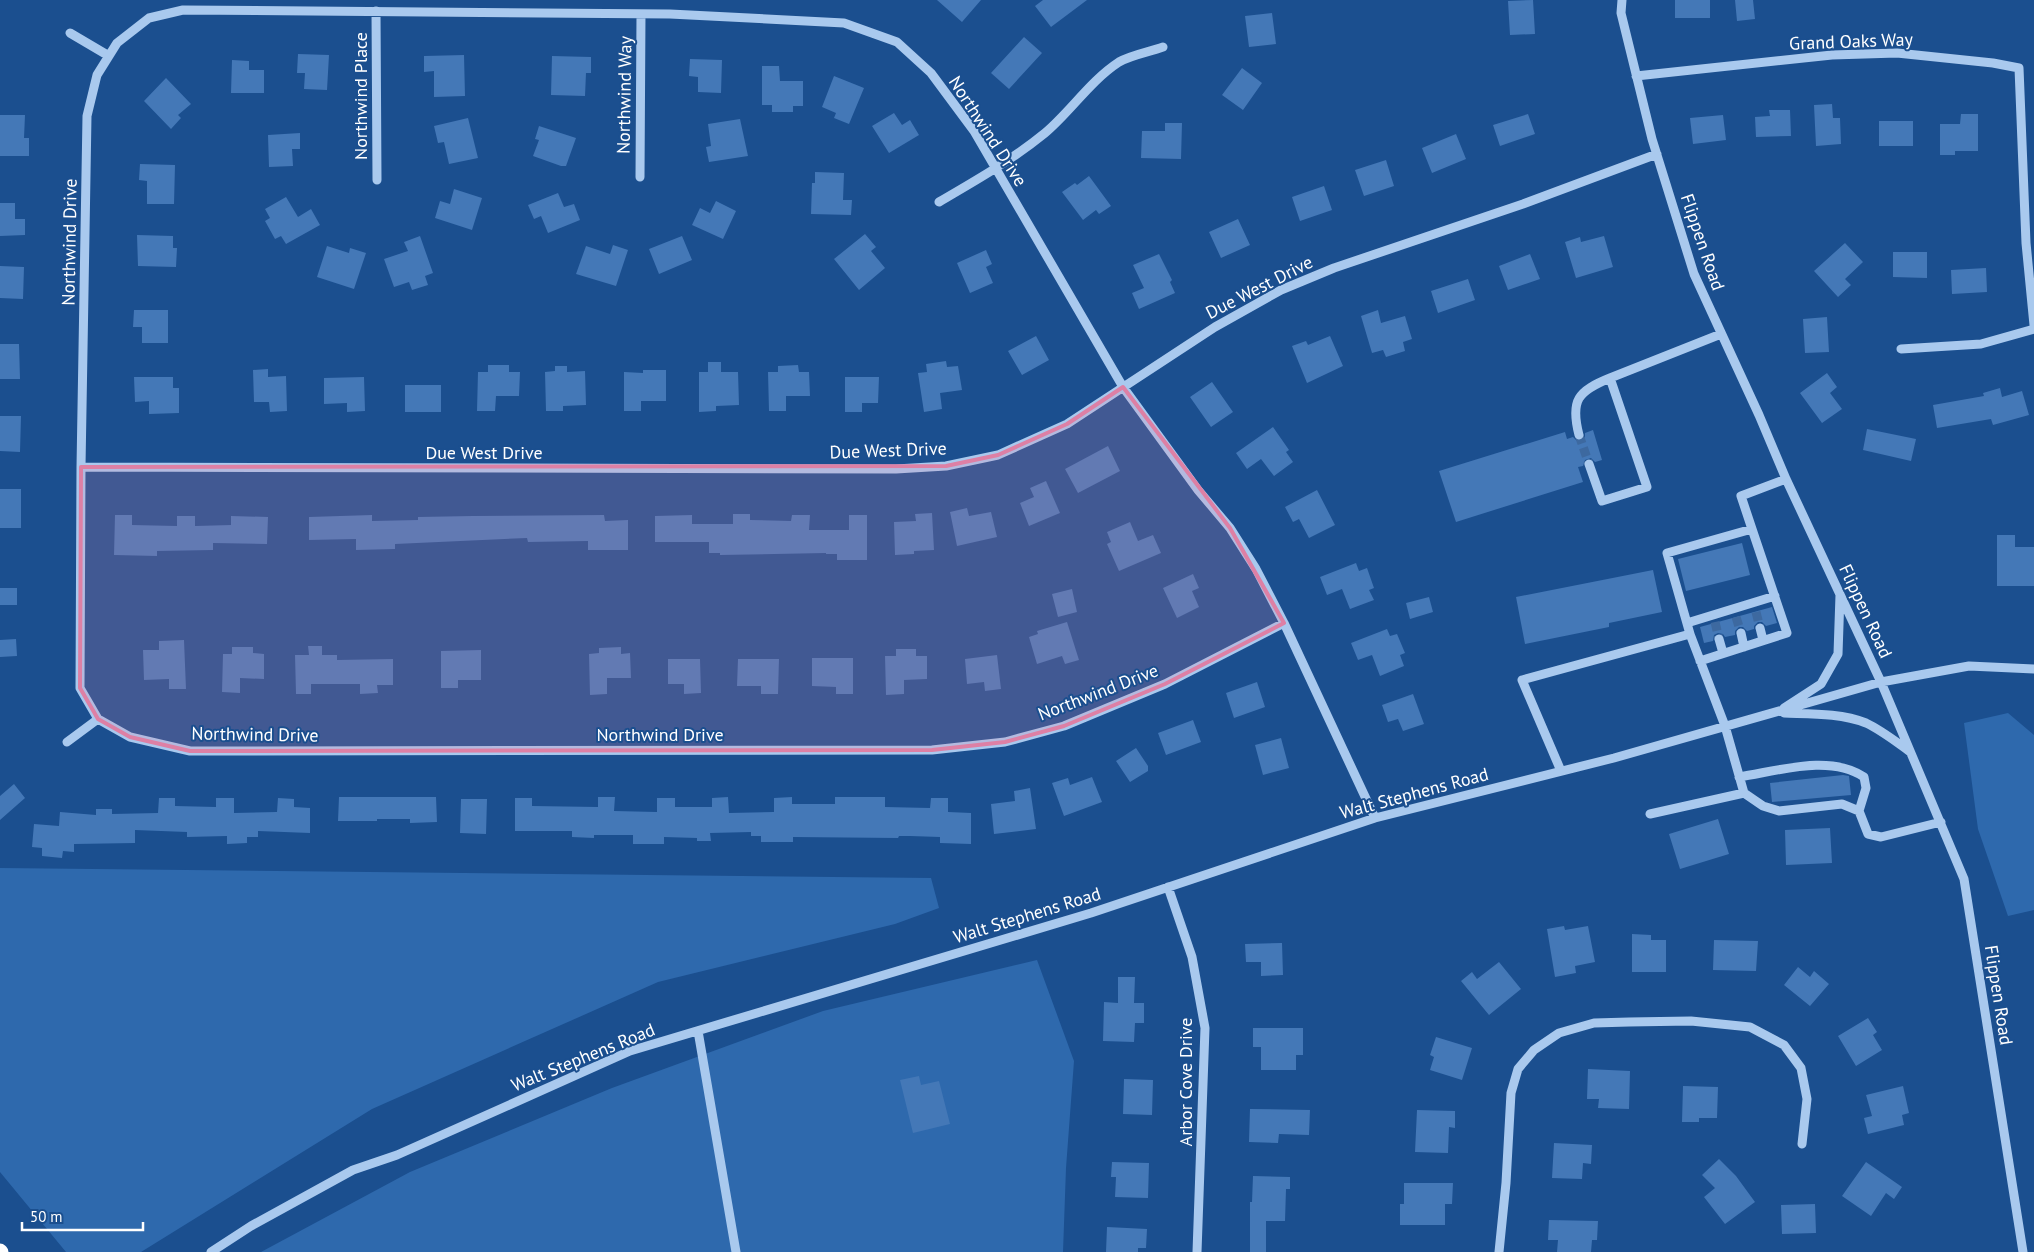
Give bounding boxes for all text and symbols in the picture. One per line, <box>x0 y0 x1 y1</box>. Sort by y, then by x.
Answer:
street label: Grand Oaks Way <box>1789 27 1914 55</box>
street label: Northwind Place <box>349 32 372 160</box>
street label: Northwind Way <box>611 35 637 154</box>
street label: Northwind Drive <box>944 71 1032 191</box>
street label: Northwind Drive <box>56 178 82 306</box>
street label: Flippen Road <box>1676 191 1730 293</box>
street label: Due West Drive <box>1202 250 1316 324</box>
street label: Due West Drive <box>829 436 947 464</box>
street label: Due West Drive <box>425 441 543 464</box>
street label: Flippen Road <box>1834 560 1898 662</box>
street label: Northwind Drive <box>1035 658 1161 726</box>
street label: Northwind Drive <box>191 721 319 747</box>
street label: Northwind Drive <box>596 723 724 746</box>
street label: Walt Stephens Road <box>1337 762 1491 824</box>
street label: Walt Stephens Road <box>951 882 1103 948</box>
street label: Flippen Road <box>1980 943 2018 1047</box>
street label: Walt Stephens Road <box>508 1018 658 1096</box>
street label: Arbor Cove Drive <box>1174 1018 1197 1146</box>
scale bar <box>22 1200 144 1232</box>
text: 50 m <box>30 1207 63 1226</box>

